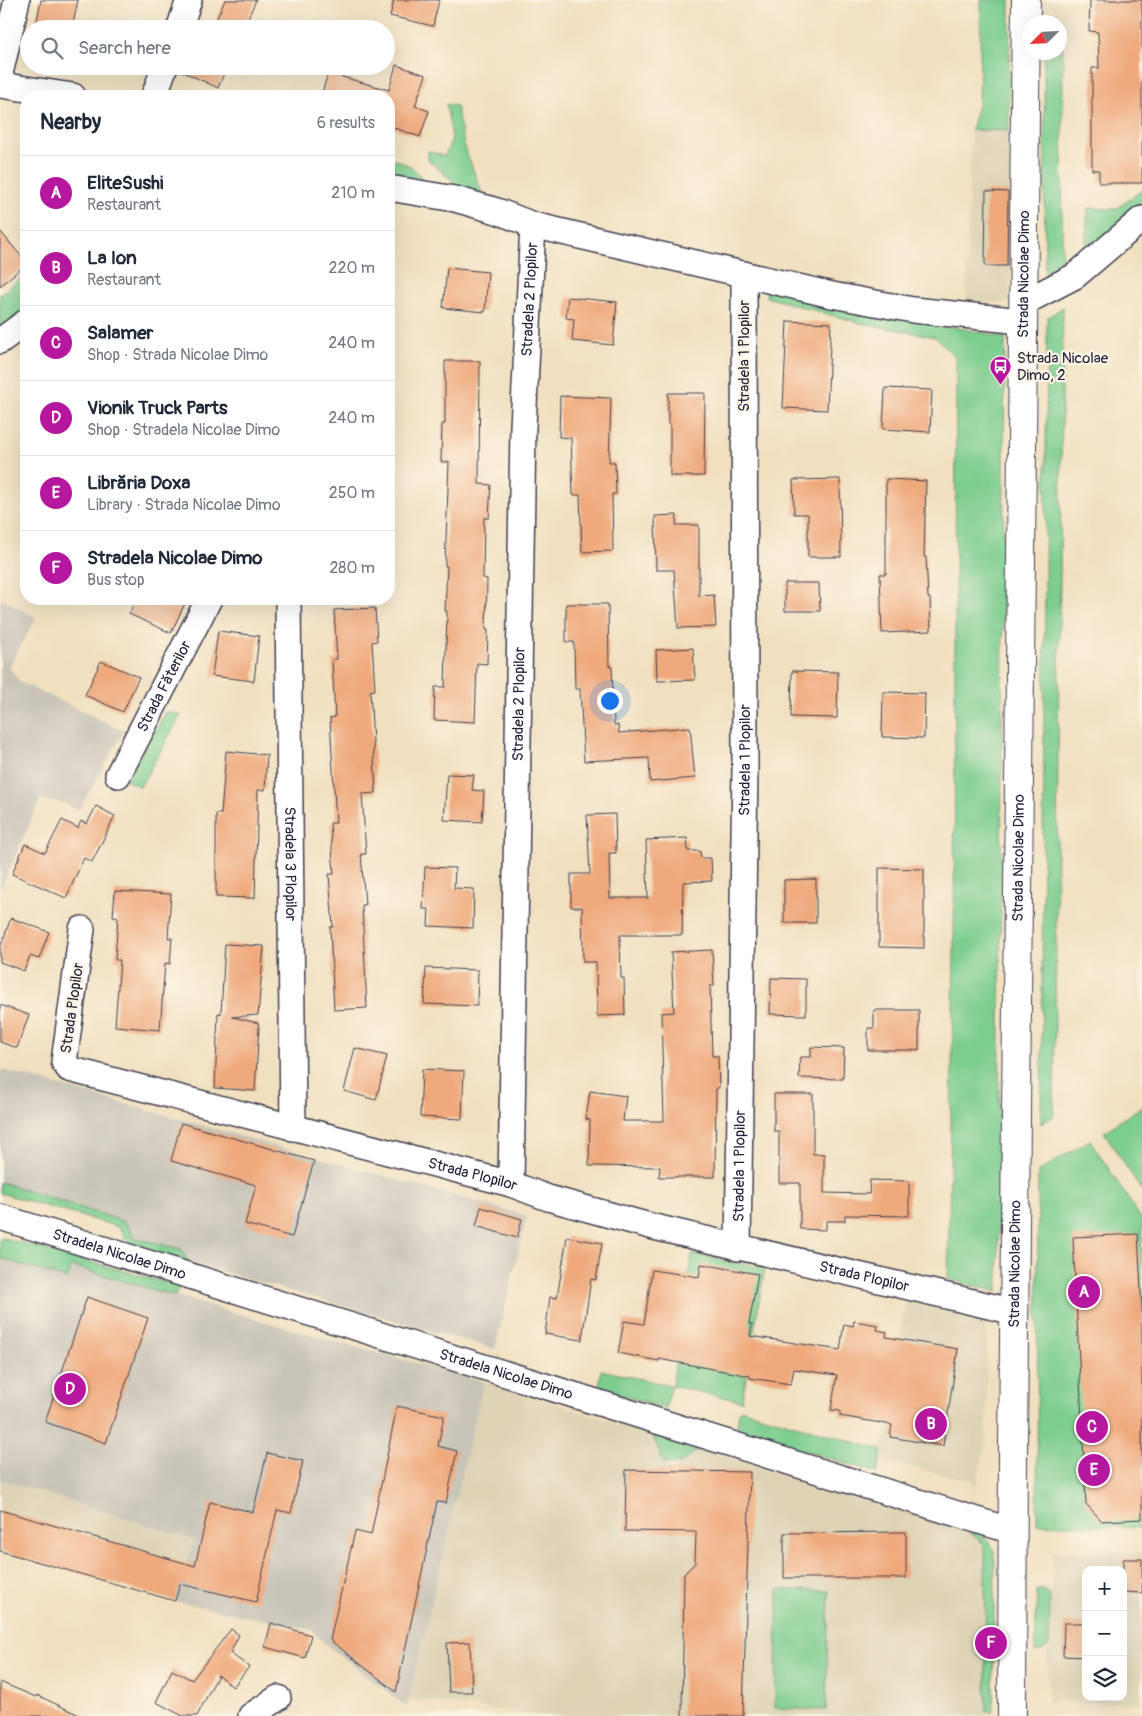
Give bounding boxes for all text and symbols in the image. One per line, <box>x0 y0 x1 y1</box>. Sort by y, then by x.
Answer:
north arrow <box>1022 15 1067 60</box>
search box <box>20 20 395 75</box>
icon: search <box>38 34 66 62</box>
text: Search here <box>78 36 171 60</box>
text: Nearby <box>40 109 101 136</box>
text: 6 results <box>317 113 375 133</box>
text: EliteSushi <box>87 171 163 195</box>
text: A <box>51 183 61 203</box>
text: 210 m <box>331 183 375 203</box>
text: Restaurant <box>87 195 161 215</box>
street label: Strada Nicolae Dimo <box>1014 210 1034 338</box>
street label: Stradela 2 Plopilor <box>518 241 542 357</box>
text: La Ion <box>87 246 137 270</box>
text: B <box>51 258 61 278</box>
text: 220 m <box>329 258 375 278</box>
text: Restaurant <box>87 270 161 290</box>
street label: Stradela 1 Plopilor <box>735 300 754 412</box>
text: Salamer <box>87 321 153 345</box>
text: C <box>51 333 61 353</box>
text: 240 m <box>328 333 375 353</box>
text: Shop · Strada Nicolae Dimo <box>87 345 268 365</box>
place label: Strada Nicolae Dimo, 2 <box>1017 349 1109 385</box>
bus stop icon: Strada Nicolae Dimo, 2 <box>989 355 1013 386</box>
text: Vionik Truck Parts <box>87 396 227 420</box>
text: D <box>51 408 61 428</box>
text: 240 m <box>328 408 375 428</box>
text: Shop · Stradela Nicolae Dimo <box>87 420 280 440</box>
text: Librăria Doxa <box>87 471 190 495</box>
text: E <box>52 483 60 503</box>
text: 250 m <box>329 483 375 503</box>
text: Library · Strada Nicolae Dimo <box>87 495 281 515</box>
text: Stradela Nicolae Dimo <box>87 546 263 570</box>
text: F <box>51 558 61 578</box>
text: 280 m <box>329 558 375 578</box>
text: Bus stop <box>87 570 145 590</box>
street label: Strada Făterilor <box>133 637 196 735</box>
street label: Stradela 2 Plopilor <box>509 646 530 761</box>
your location <box>597 688 623 714</box>
street label: Stradela 1 Plopilor <box>735 703 755 816</box>
street label: Strada Nicolae Dimo <box>1009 794 1029 922</box>
street label: Stradela 3 Plopilor <box>280 807 300 922</box>
street label: Strada Plopilor <box>57 961 88 1055</box>
street label: Stradela 1 Plopilor <box>729 1109 750 1222</box>
street label: Strada Plopilor <box>426 1154 521 1196</box>
street label: Strada Nicolae Dimo <box>1005 1200 1025 1328</box>
street label: Stradela Nicolae Dimo <box>50 1225 188 1284</box>
street label: Strada Plopilor <box>817 1257 912 1297</box>
pin: A <box>1068 1273 1100 1311</box>
street label: Stradela Nicolae Dimo <box>437 1345 575 1404</box>
pin: D <box>54 1370 86 1408</box>
pin: B <box>915 1405 947 1443</box>
pin: C <box>1076 1408 1108 1446</box>
pin: E <box>1078 1451 1110 1489</box>
map controls <box>1082 1566 1127 1701</box>
button: + <box>1082 1566 1127 1611</box>
button: − <box>1082 1611 1127 1656</box>
pin: F <box>975 1624 1007 1662</box>
button: layers <box>1082 1656 1127 1701</box>

